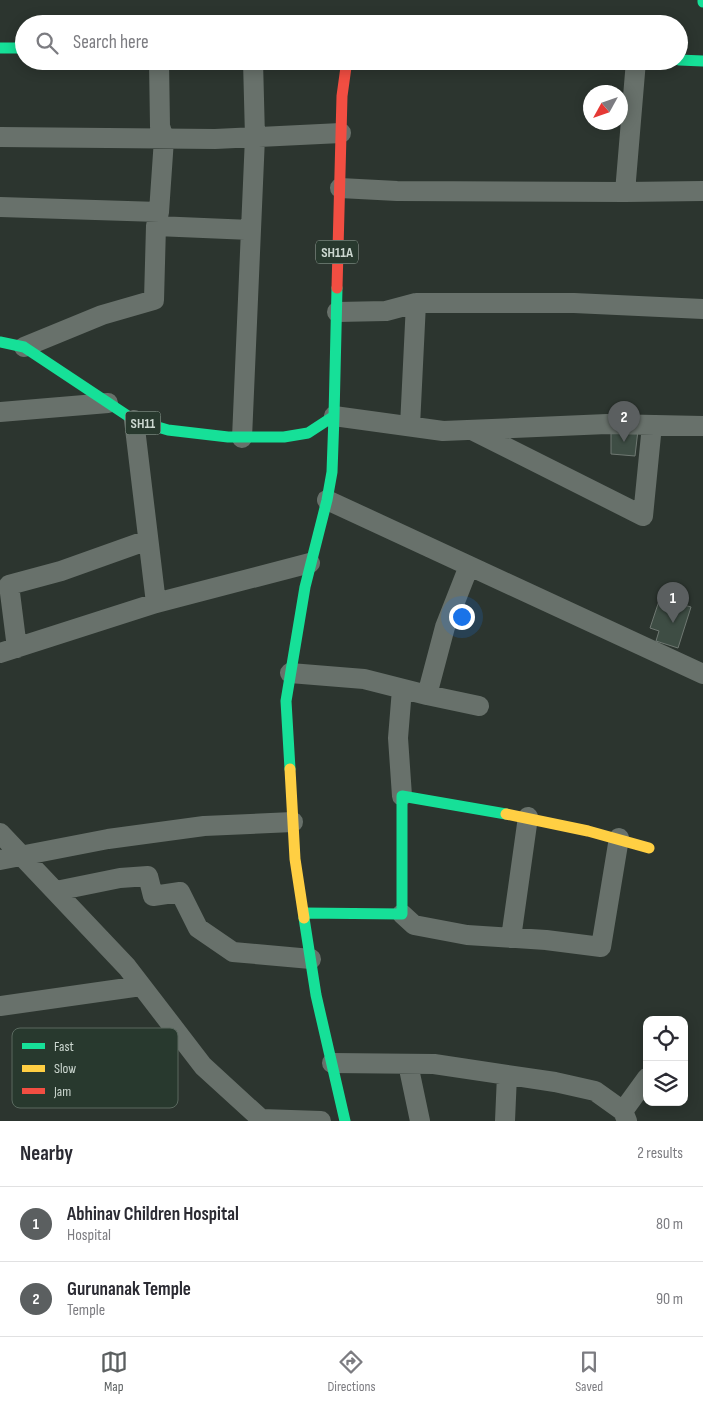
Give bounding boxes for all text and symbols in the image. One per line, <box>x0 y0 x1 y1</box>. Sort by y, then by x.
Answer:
search box <box>15 15 688 70</box>
icon: search <box>33 29 61 57</box>
text: Search here <box>73 31 149 54</box>
north arrow <box>583 85 628 130</box>
road number: SH11A <box>316 240 358 264</box>
pin: 2 <box>608 401 640 442</box>
road number: SH11 <box>126 412 160 434</box>
pin: 1 <box>657 582 689 623</box>
your location <box>449 604 475 630</box>
map controls <box>643 1016 688 1106</box>
button: locate <box>643 1016 688 1061</box>
legend <box>12 1028 178 1108</box>
text: Fast <box>54 1038 74 1055</box>
text: Slow <box>54 1060 76 1077</box>
button: layers <box>643 1061 688 1106</box>
text: Jam <box>53 1083 71 1100</box>
text: Nearby <box>20 1141 73 1166</box>
text: 2 results <box>637 1144 683 1163</box>
text: Abhinav Children Hospital <box>67 1203 239 1226</box>
text: 1 <box>33 1215 39 1234</box>
text: 80 m <box>656 1215 683 1234</box>
text: Hospital <box>67 1226 111 1245</box>
text: Gurunanak Temple <box>67 1278 191 1301</box>
text: 2 <box>32 1290 40 1309</box>
text: 90 m <box>656 1290 683 1309</box>
text: Temple <box>67 1301 105 1320</box>
tab: Map <box>100 1348 128 1395</box>
tab: Directions <box>327 1348 376 1395</box>
tab: Saved <box>575 1348 603 1395</box>

